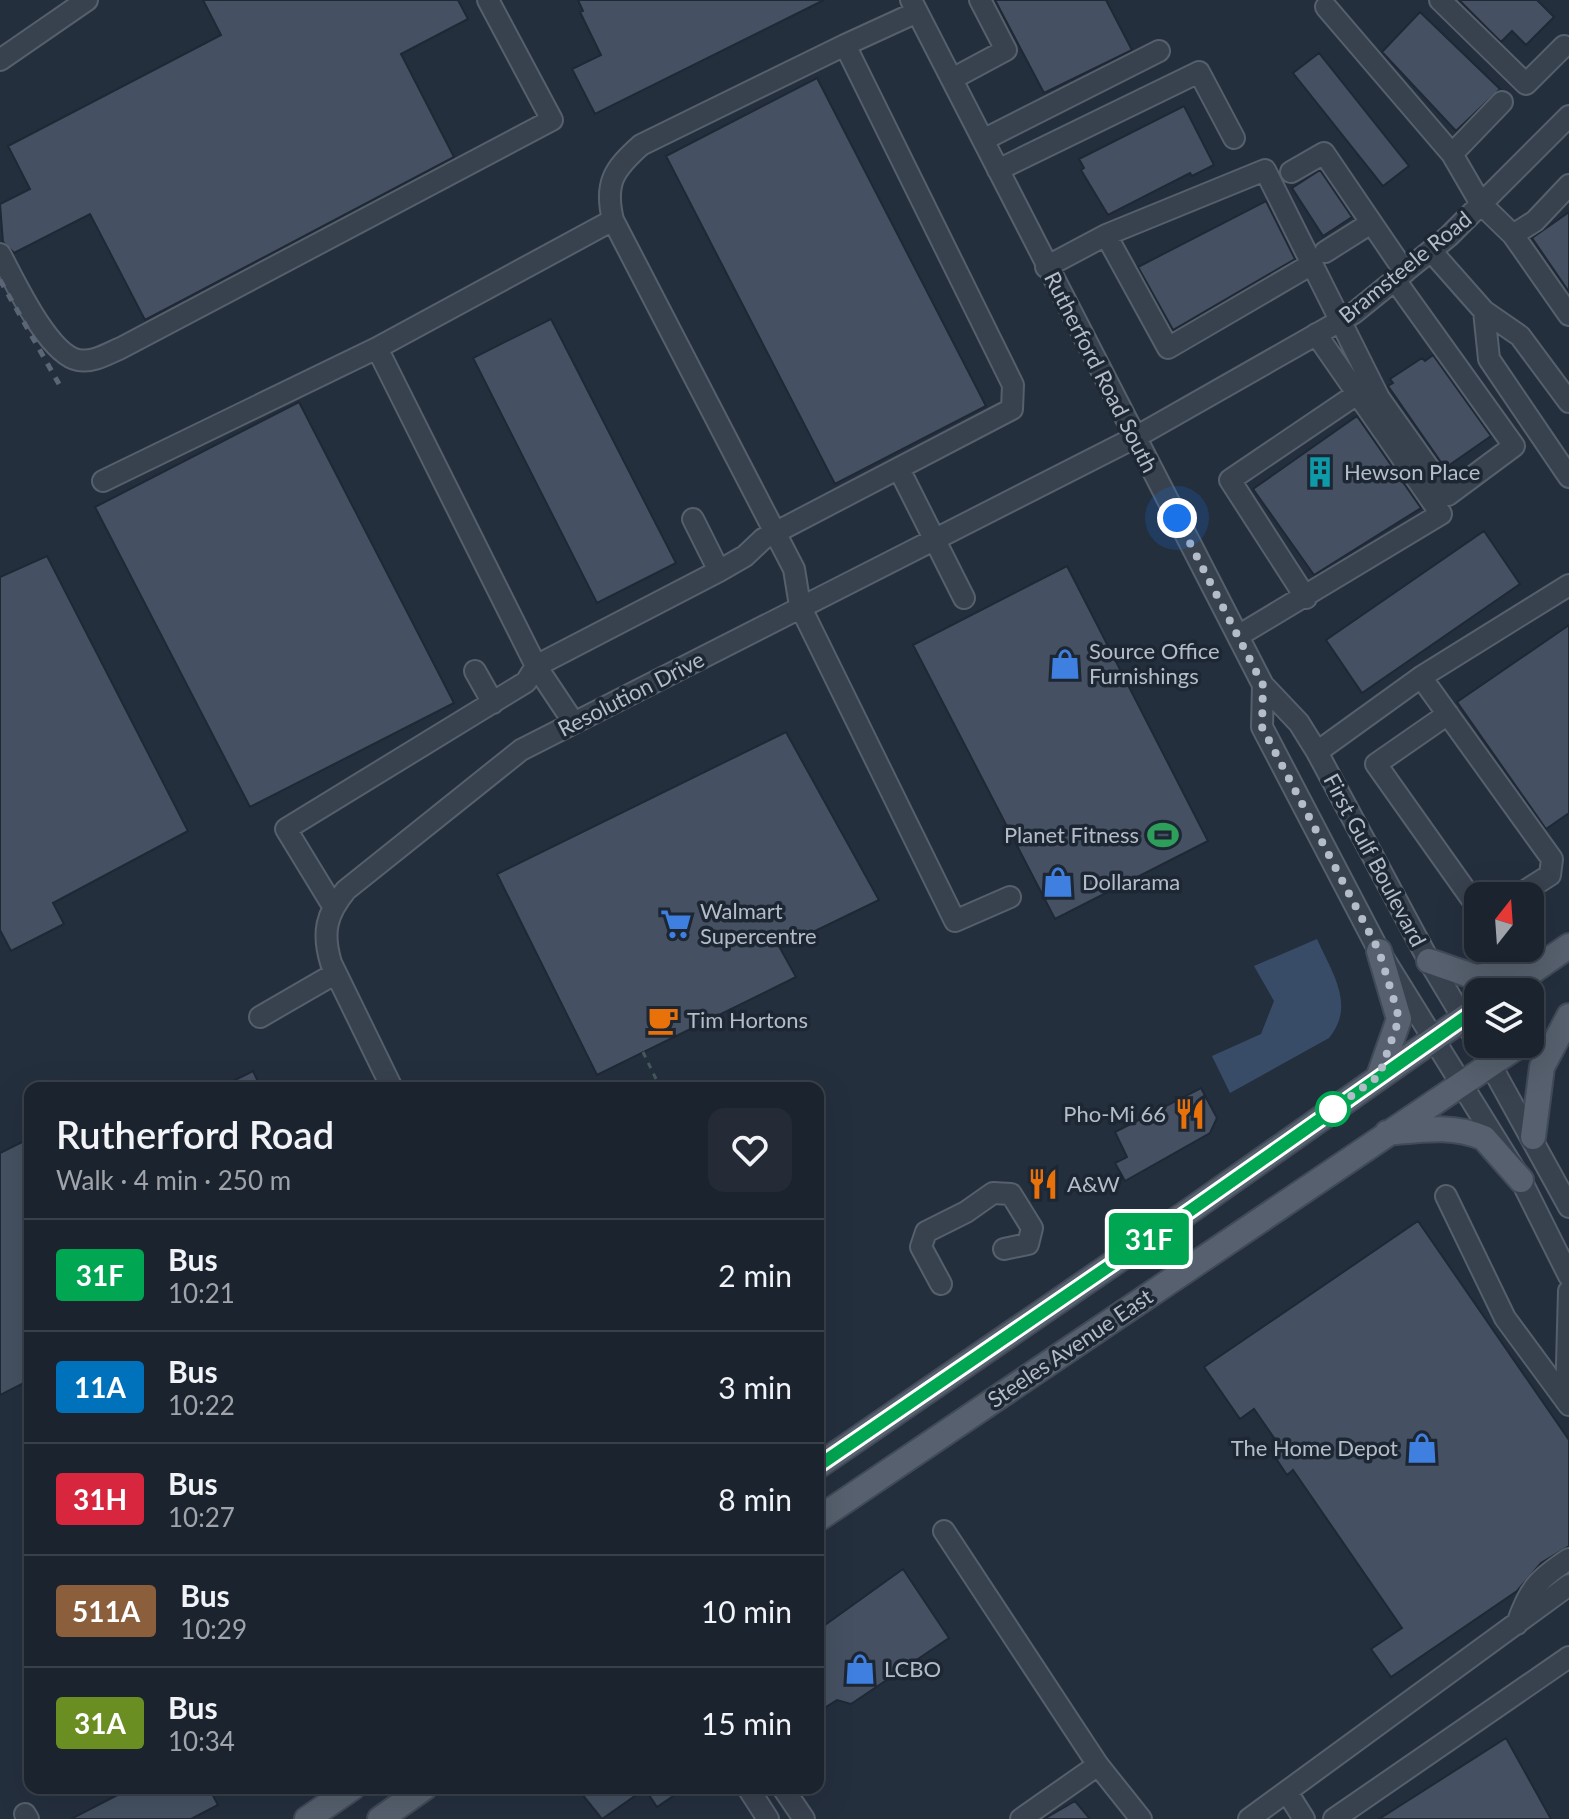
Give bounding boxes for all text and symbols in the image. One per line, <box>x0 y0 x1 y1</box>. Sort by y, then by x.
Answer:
street label: Bramsteele Road <box>1333 205 1476 328</box>
street label: Rutherford Road South <box>1039 267 1164 477</box>
building icon: Hewson Place <box>1303 455 1337 489</box>
place label: Hewson Place <box>1344 458 1480 485</box>
your location <box>1157 498 1197 538</box>
place label: Source Office Furnishings <box>1089 637 1220 689</box>
street label: Resolution Drive <box>553 645 708 742</box>
shop icon: Source Office Furnishings <box>1048 647 1082 681</box>
street label: First Gulf Boulevard <box>1318 769 1432 951</box>
sports icon: Planet Fitness <box>1146 818 1180 852</box>
place label: Planet Fitness <box>1004 821 1139 848</box>
shop icon: Dollarama <box>1041 865 1075 899</box>
place label: Dollarama <box>1082 868 1180 895</box>
north arrow <box>1464 882 1544 962</box>
map controls <box>1464 882 1544 1058</box>
place label: Walmart Supercentre <box>700 897 817 949</box>
supermarket icon: Walmart Supercentre <box>659 907 693 941</box>
button: layers <box>1464 978 1544 1058</box>
cafe icon: Tim Hortons <box>646 1003 680 1037</box>
place label: Tim Hortons <box>687 1006 808 1033</box>
unlabelled marker <box>1316 1092 1350 1126</box>
restaurant icon: Pho-Mi 66 <box>1173 1097 1207 1131</box>
place label: Pho-Mi 66 <box>1063 1100 1166 1127</box>
button: heart <box>708 1108 792 1192</box>
text: Rutherford Road <box>56 1111 334 1157</box>
text: Walk · 4 min · 250 m <box>56 1164 291 1196</box>
restaurant icon: A&W <box>1026 1167 1060 1201</box>
place label: A&W <box>1067 1170 1120 1197</box>
line badge: 31F <box>1103 1213 1195 1265</box>
text: 31F <box>1125 1222 1173 1256</box>
text: Bus <box>168 1241 218 1277</box>
text: 2 min <box>718 1257 792 1293</box>
text: 31F <box>76 1258 124 1292</box>
text: 10:21 <box>168 1277 235 1309</box>
street label: Steeles Avenue East <box>982 1282 1157 1413</box>
text: Bus <box>168 1353 218 1389</box>
text: 3 min <box>718 1369 792 1405</box>
text: 11A <box>74 1370 126 1404</box>
text: 10:22 <box>168 1389 235 1421</box>
shop icon: The Home Depot <box>1405 1431 1439 1465</box>
place label: The Home Depot <box>1231 1434 1398 1461</box>
text: Bus <box>168 1465 218 1501</box>
text: 8 min <box>718 1481 792 1517</box>
text: 31H <box>73 1482 127 1516</box>
text: 10:27 <box>168 1501 235 1533</box>
text: Bus <box>180 1577 230 1613</box>
text: 10 min <box>701 1593 792 1629</box>
text: 511A <box>72 1594 140 1628</box>
text: 10:29 <box>180 1613 247 1645</box>
shop icon: LCBO <box>843 1652 877 1686</box>
place label: LCBO <box>884 1655 941 1682</box>
text: Bus <box>168 1689 218 1725</box>
text: 15 min <box>701 1705 792 1741</box>
text: 31A <box>74 1706 126 1740</box>
text: 10:34 <box>168 1725 235 1757</box>

